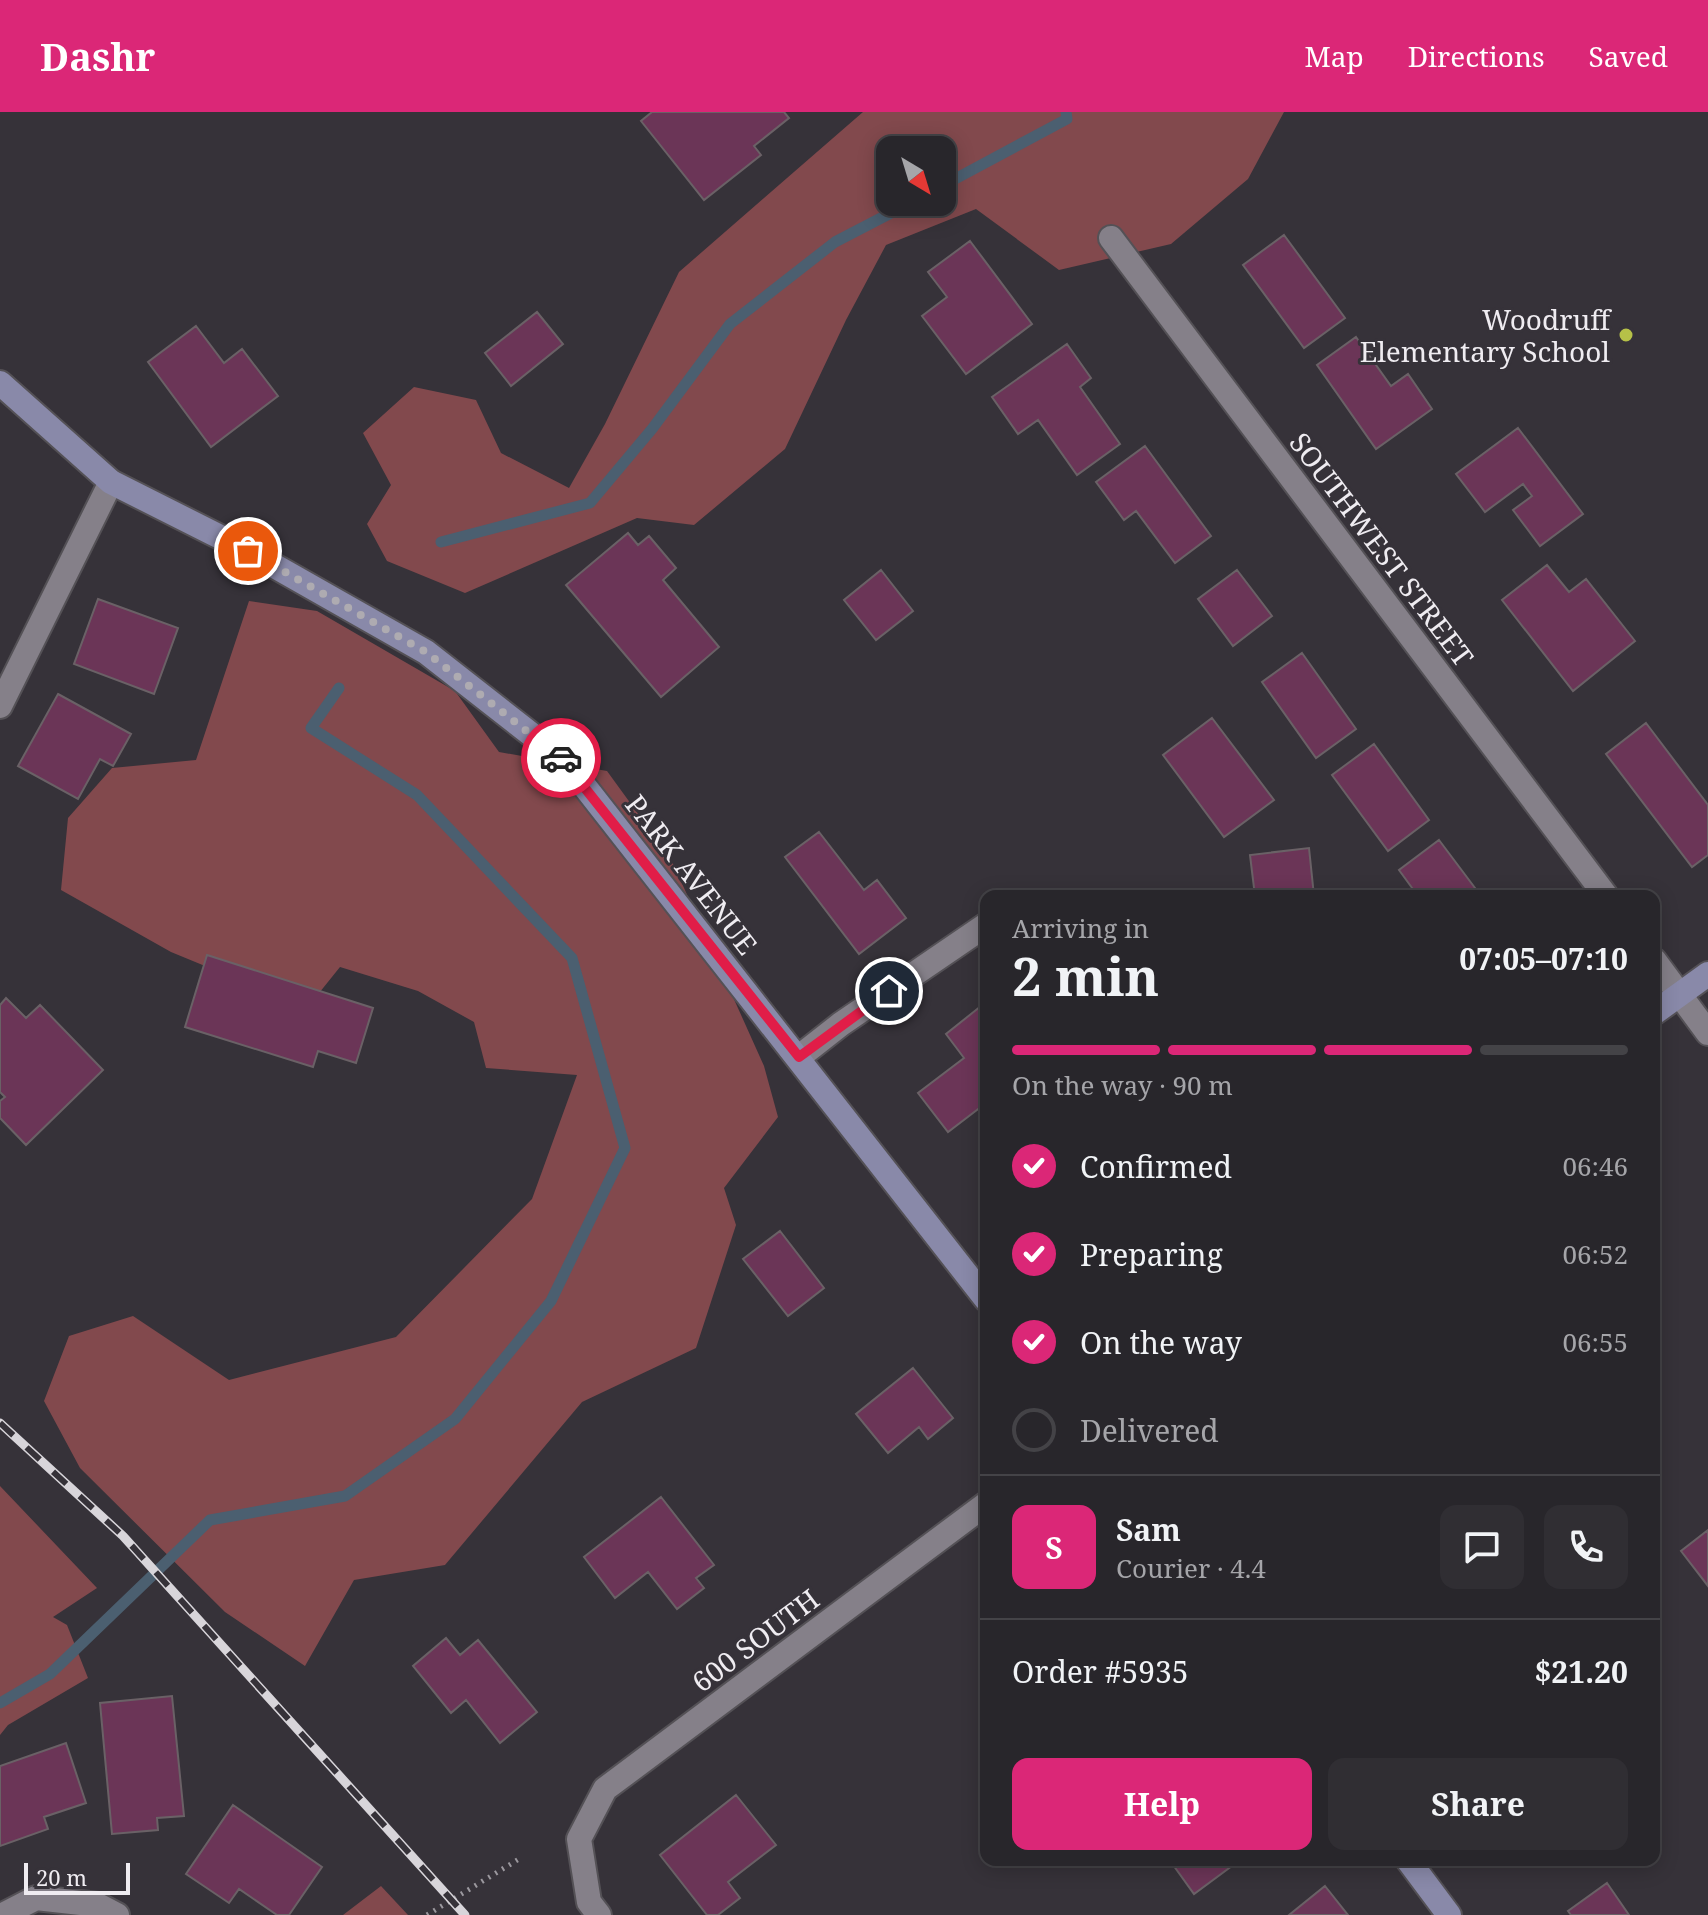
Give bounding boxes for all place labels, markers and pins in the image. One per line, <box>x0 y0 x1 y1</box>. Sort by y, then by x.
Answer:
place label: Woodruff Elementary School <box>1360 300 1612 370</box>
marker: Woodruff Elementary School <box>1617 326 1635 344</box>
pin <box>214 517 282 585</box>
pin <box>855 957 923 1025</box>

